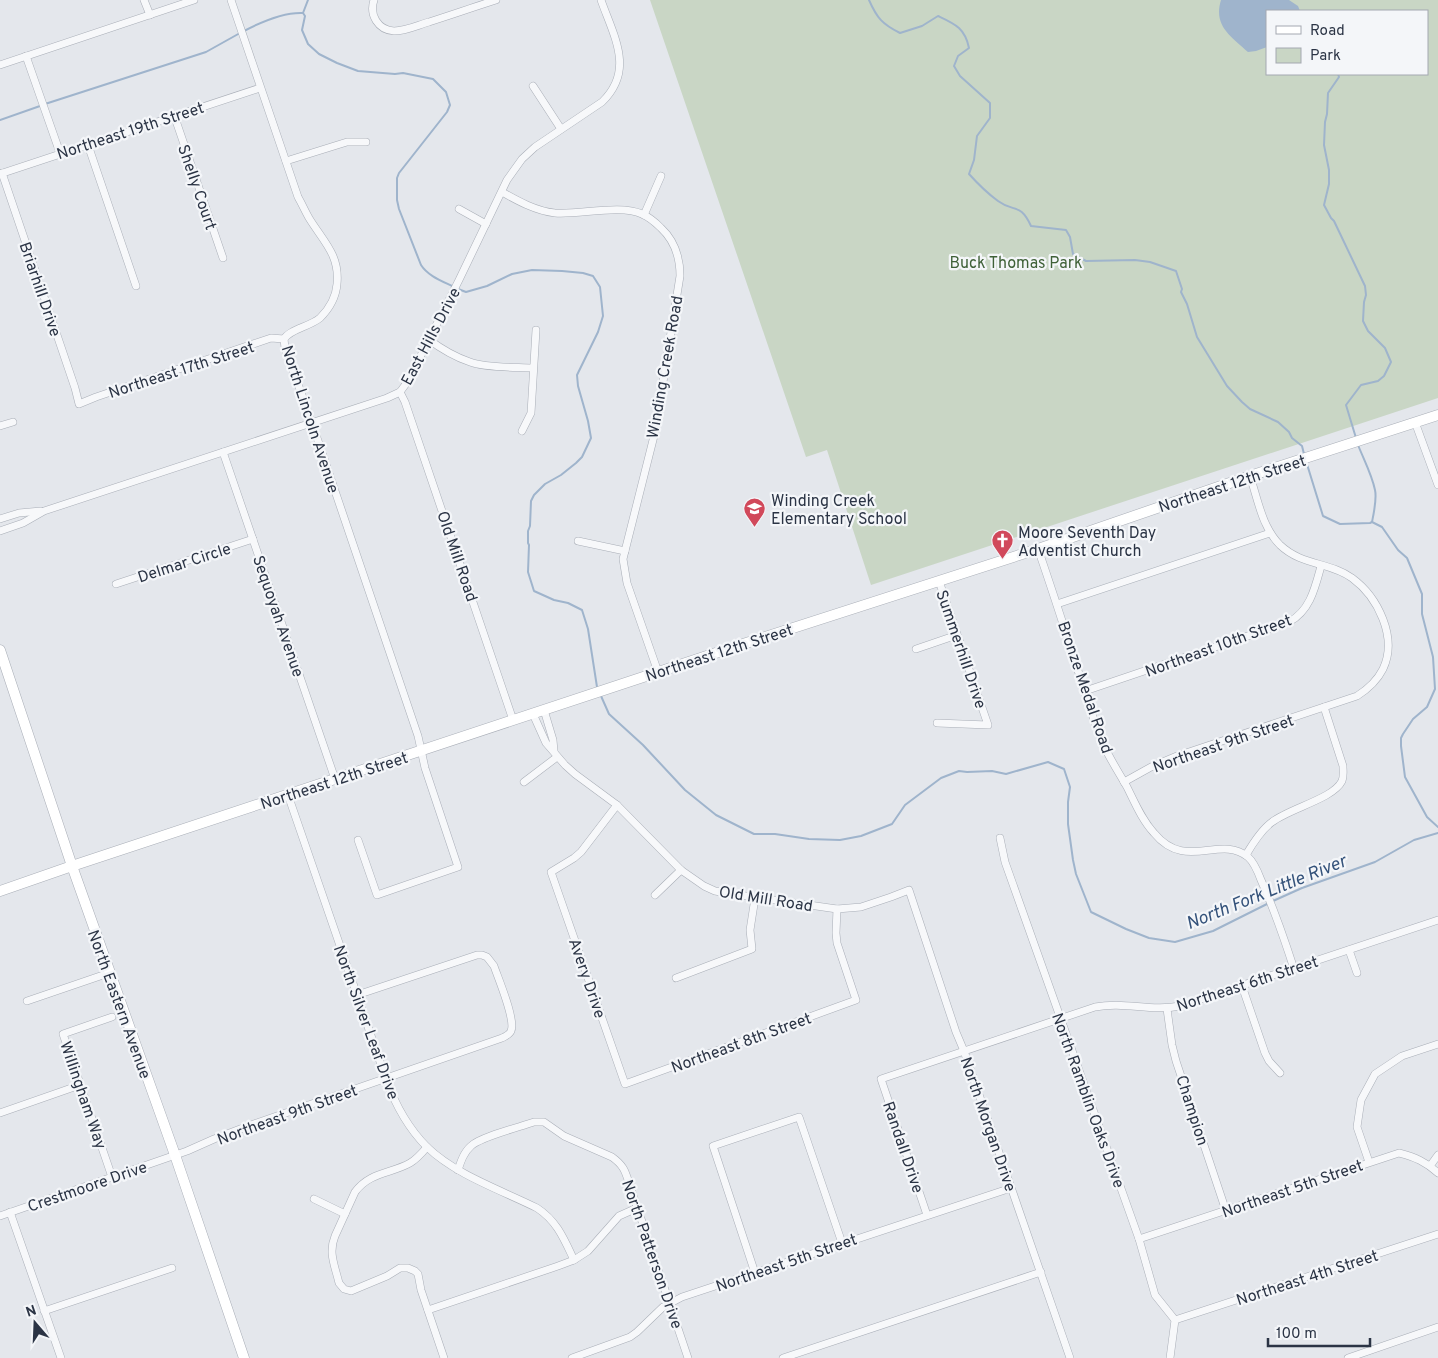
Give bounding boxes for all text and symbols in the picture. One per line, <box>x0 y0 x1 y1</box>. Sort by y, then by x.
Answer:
legend <box>1266 10 1428 75</box>
text: Road <box>1310 22 1345 41</box>
text: Park <box>1310 47 1341 66</box>
street label: Northeast 19th Street <box>54 99 207 165</box>
street label: Shelly Court <box>172 142 220 233</box>
street label: Briarhill Drive <box>14 240 65 340</box>
park label: Buck Thomas Park <box>950 254 1082 274</box>
street label: East Hills Drive <box>398 285 466 389</box>
street label: Winding Creek Road <box>644 294 688 440</box>
street label: Northeast 17th Street <box>106 338 257 404</box>
street label: North Lincoln Avenue <box>276 343 342 496</box>
street label: Northeast 12th Street <box>1156 452 1309 518</box>
place label: Winding Creek Elementary School <box>771 492 907 530</box>
school or university icon: Winding Creek Elementary School <box>743 497 767 528</box>
street label: Old Mill Road <box>431 509 481 605</box>
place label: Moore Seventh Day Adventist Church <box>1018 524 1156 562</box>
church icon: Moore Seventh Day Adventist Church <box>990 529 1014 560</box>
street label: Delmar Circle <box>135 539 234 588</box>
street label: Sequoyah Avenue <box>247 553 307 680</box>
street label: Summerhill Drive <box>930 588 990 712</box>
street label: Northeast 10th Street <box>1143 611 1295 683</box>
street label: Bronze Medal Road <box>1052 619 1116 756</box>
street label: Northeast 12th Street <box>643 621 796 687</box>
street label: Northeast 9th Street <box>1151 711 1297 778</box>
street label: Northeast 12th Street <box>258 749 411 815</box>
water label: North Fork Little River <box>1183 850 1352 936</box>
street label: Old Mill Road <box>717 883 814 917</box>
street label: North Eastern Avenue <box>82 928 154 1082</box>
street label: Avery Drive <box>563 936 609 1021</box>
street label: North Silver Leaf Drive <box>328 943 402 1103</box>
street label: Northeast 6th Street <box>1174 953 1321 1017</box>
street label: Northeast 8th Street <box>669 1009 815 1079</box>
street label: North Ramblin Oaks Drive <box>1046 1010 1128 1191</box>
street label: Willingham Way <box>54 1039 110 1152</box>
street label: North Morgan Drive <box>955 1055 1020 1195</box>
street label: Champion <box>1170 1073 1212 1148</box>
street label: Northeast 9th Street <box>215 1081 361 1151</box>
street label: Randall Drive <box>877 1099 927 1196</box>
street label: Northeast 5th Street <box>1219 1156 1366 1223</box>
street label: Crestmoore Drive <box>25 1158 150 1218</box>
street label: North Patterson Drive <box>616 1177 686 1332</box>
street label: Northeast 5th Street <box>713 1230 860 1297</box>
street label: Northeast 4th Street <box>1234 1246 1381 1311</box>
north arrow <box>10 1298 60 1348</box>
text: N <box>24 1302 39 1322</box>
scale bar <box>1268 1316 1370 1348</box>
text: 100 m <box>1276 1325 1317 1344</box>

